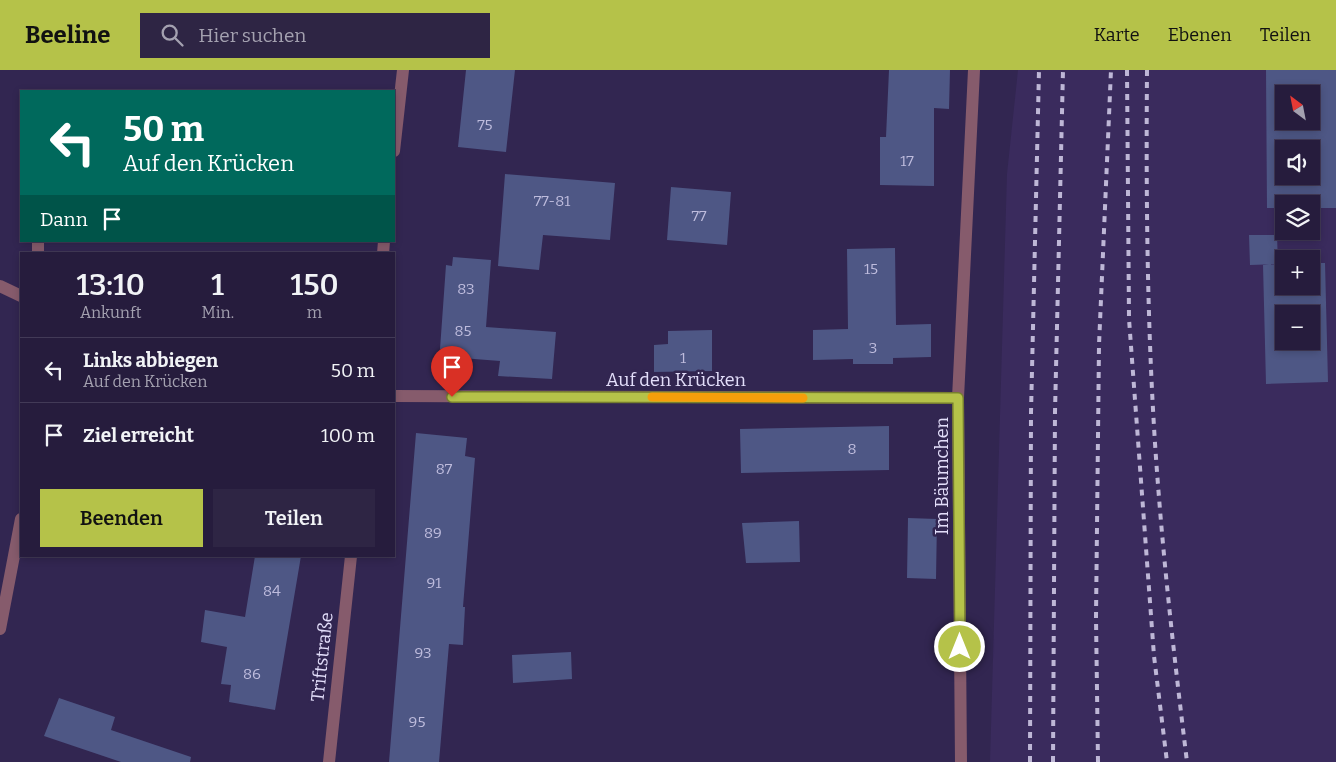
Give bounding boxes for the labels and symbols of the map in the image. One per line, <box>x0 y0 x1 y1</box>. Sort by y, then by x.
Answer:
north arrow <box>1275 85 1320 130</box>
house number: 75 <box>477 116 493 134</box>
house number: 17 <box>900 152 914 170</box>
house number: 77-81 <box>534 192 570 210</box>
house number: 77 <box>691 207 707 225</box>
house number: 15 <box>864 260 878 278</box>
house number: 83 <box>457 280 475 298</box>
house number: 85 <box>454 322 472 340</box>
house number: 3 <box>869 339 877 357</box>
pin <box>431 346 473 397</box>
house number: 1 <box>680 349 686 367</box>
street label: Auf den Krücken <box>606 369 747 391</box>
street label: Im Bäumchen <box>931 416 953 535</box>
house number: 8 <box>847 440 857 458</box>
house number: 87 <box>436 460 453 478</box>
house number: 89 <box>424 524 442 542</box>
house number: 91 <box>427 574 441 592</box>
house number: 84 <box>263 582 281 600</box>
street label: Triftstraße <box>306 611 338 703</box>
position arrow <box>933 620 985 672</box>
house number: 93 <box>414 644 432 662</box>
house number: 86 <box>243 665 261 683</box>
house number: 95 <box>409 713 425 731</box>

